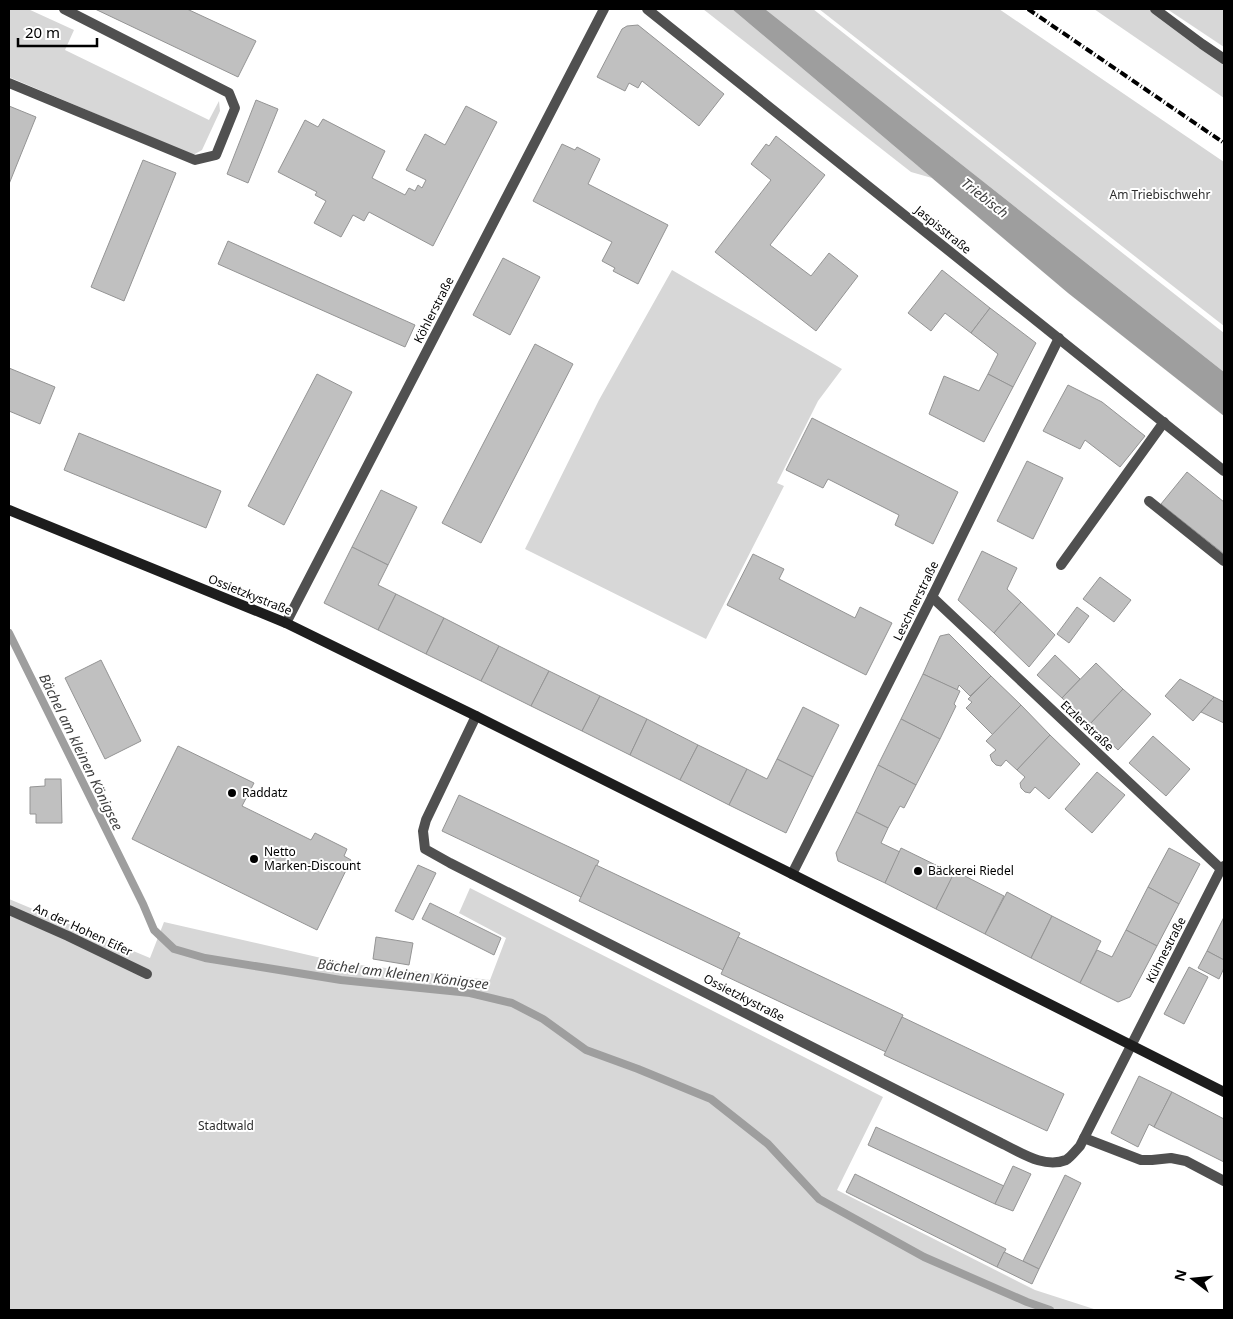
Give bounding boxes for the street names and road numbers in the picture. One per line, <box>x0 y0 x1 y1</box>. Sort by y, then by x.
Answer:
street label: Jaspisstraße <box>911 201 975 258</box>
street label: Köhlerstraße <box>409 273 458 346</box>
street label: Leschnerstraße <box>889 558 942 644</box>
street label: Ossietzkystraße <box>206 570 295 619</box>
street label: Etzlerstraße <box>1057 696 1118 755</box>
street label: An der Hohen Eifer <box>31 899 135 960</box>
street label: Kühnestraße <box>1142 913 1190 986</box>
street label: Ossietzkystraße <box>701 970 788 1025</box>

